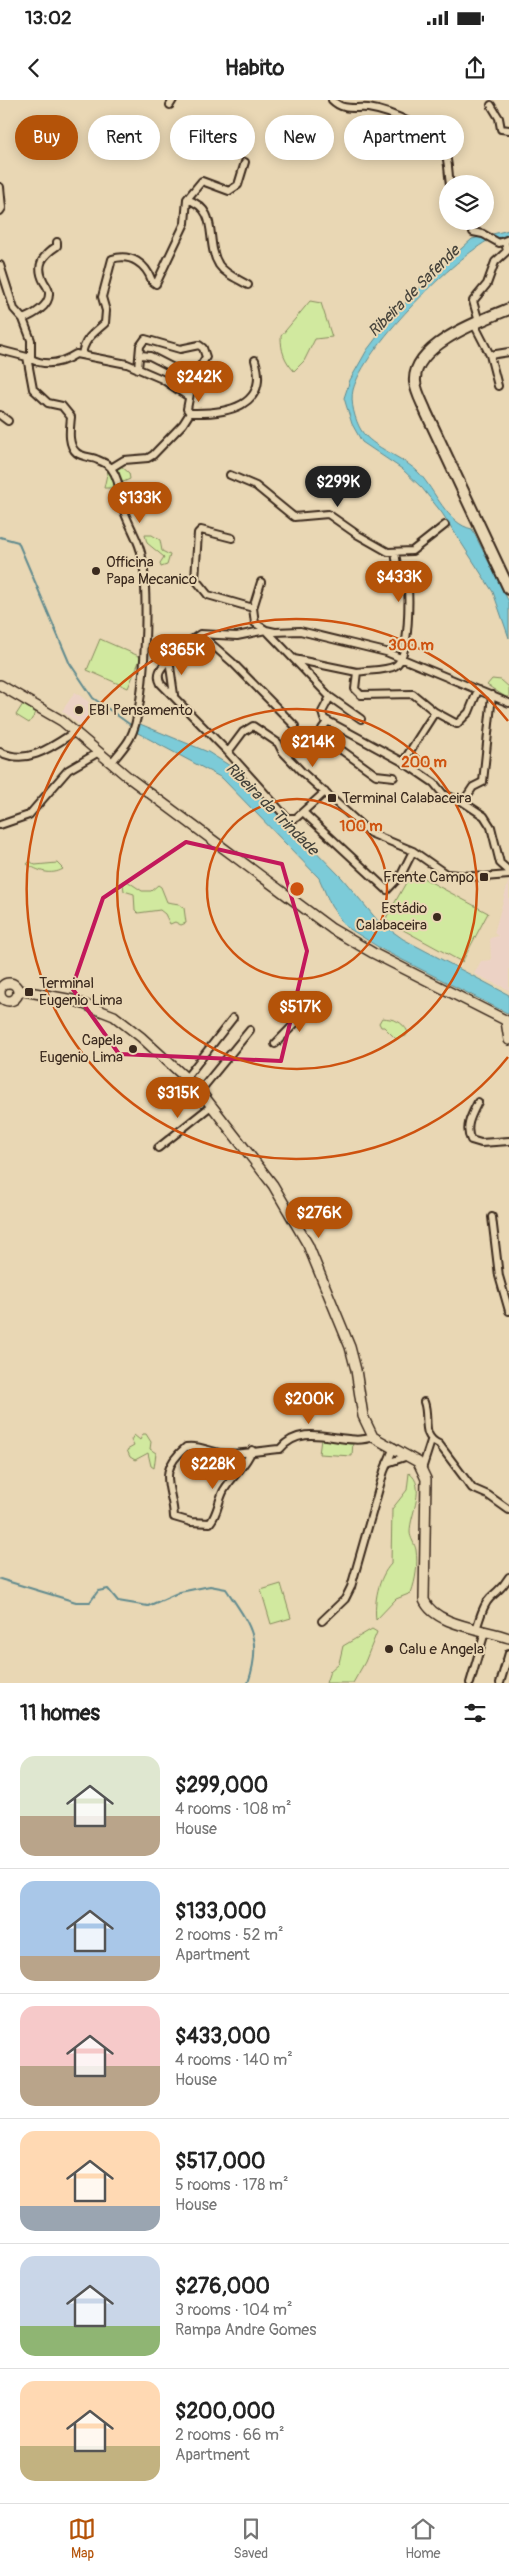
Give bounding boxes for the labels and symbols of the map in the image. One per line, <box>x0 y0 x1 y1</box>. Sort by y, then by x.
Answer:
water label: Ribeira de Safende <box>364 239 466 341</box>
pin: $242K <box>164 360 234 403</box>
pin: $299K <box>303 466 373 508</box>
pin: $133K <box>105 482 175 524</box>
place label: Officina Papa Mecanico <box>106 553 197 589</box>
pin: $433K <box>364 560 434 603</box>
marker: Officina Papa Mecanico <box>90 565 102 577</box>
pin: $365K <box>147 634 217 676</box>
text: 300 m <box>388 636 434 655</box>
place label: EBI Pensamento <box>89 701 193 720</box>
marker: EBI Pensamento <box>73 704 85 716</box>
pin: $214K <box>278 726 348 768</box>
text: 200 m <box>401 753 447 772</box>
water label: Ribeira da Trindade <box>221 758 324 861</box>
place label: Terminal Calabaceira <box>342 789 471 808</box>
marker: Terminal Calabaceira <box>326 792 338 804</box>
text: 100 m <box>340 817 382 836</box>
place label: Frente Campo <box>383 868 474 887</box>
marker: Frente Campo <box>478 871 490 883</box>
centre of rings <box>288 880 306 898</box>
place label: Estádio Calabaceira <box>356 899 427 935</box>
marker: Estádio Calabaceira <box>431 911 443 923</box>
place label: Terminal Eugenio Lima <box>39 974 123 1010</box>
marker: Terminal Eugenio Lima <box>23 986 35 998</box>
pin: $517K <box>265 990 335 1033</box>
place label: Capela Eugenio Lima <box>39 1031 123 1067</box>
marker: Capela Eugenio Lima <box>127 1043 139 1055</box>
pin: $315K <box>143 1076 213 1119</box>
pin: $276K <box>284 1196 354 1239</box>
pin: $200K <box>274 1382 344 1425</box>
pin: $228K <box>178 1448 248 1490</box>
place label: Calu e Angela <box>399 1640 484 1659</box>
marker: Calu e Angela <box>383 1643 395 1655</box>

